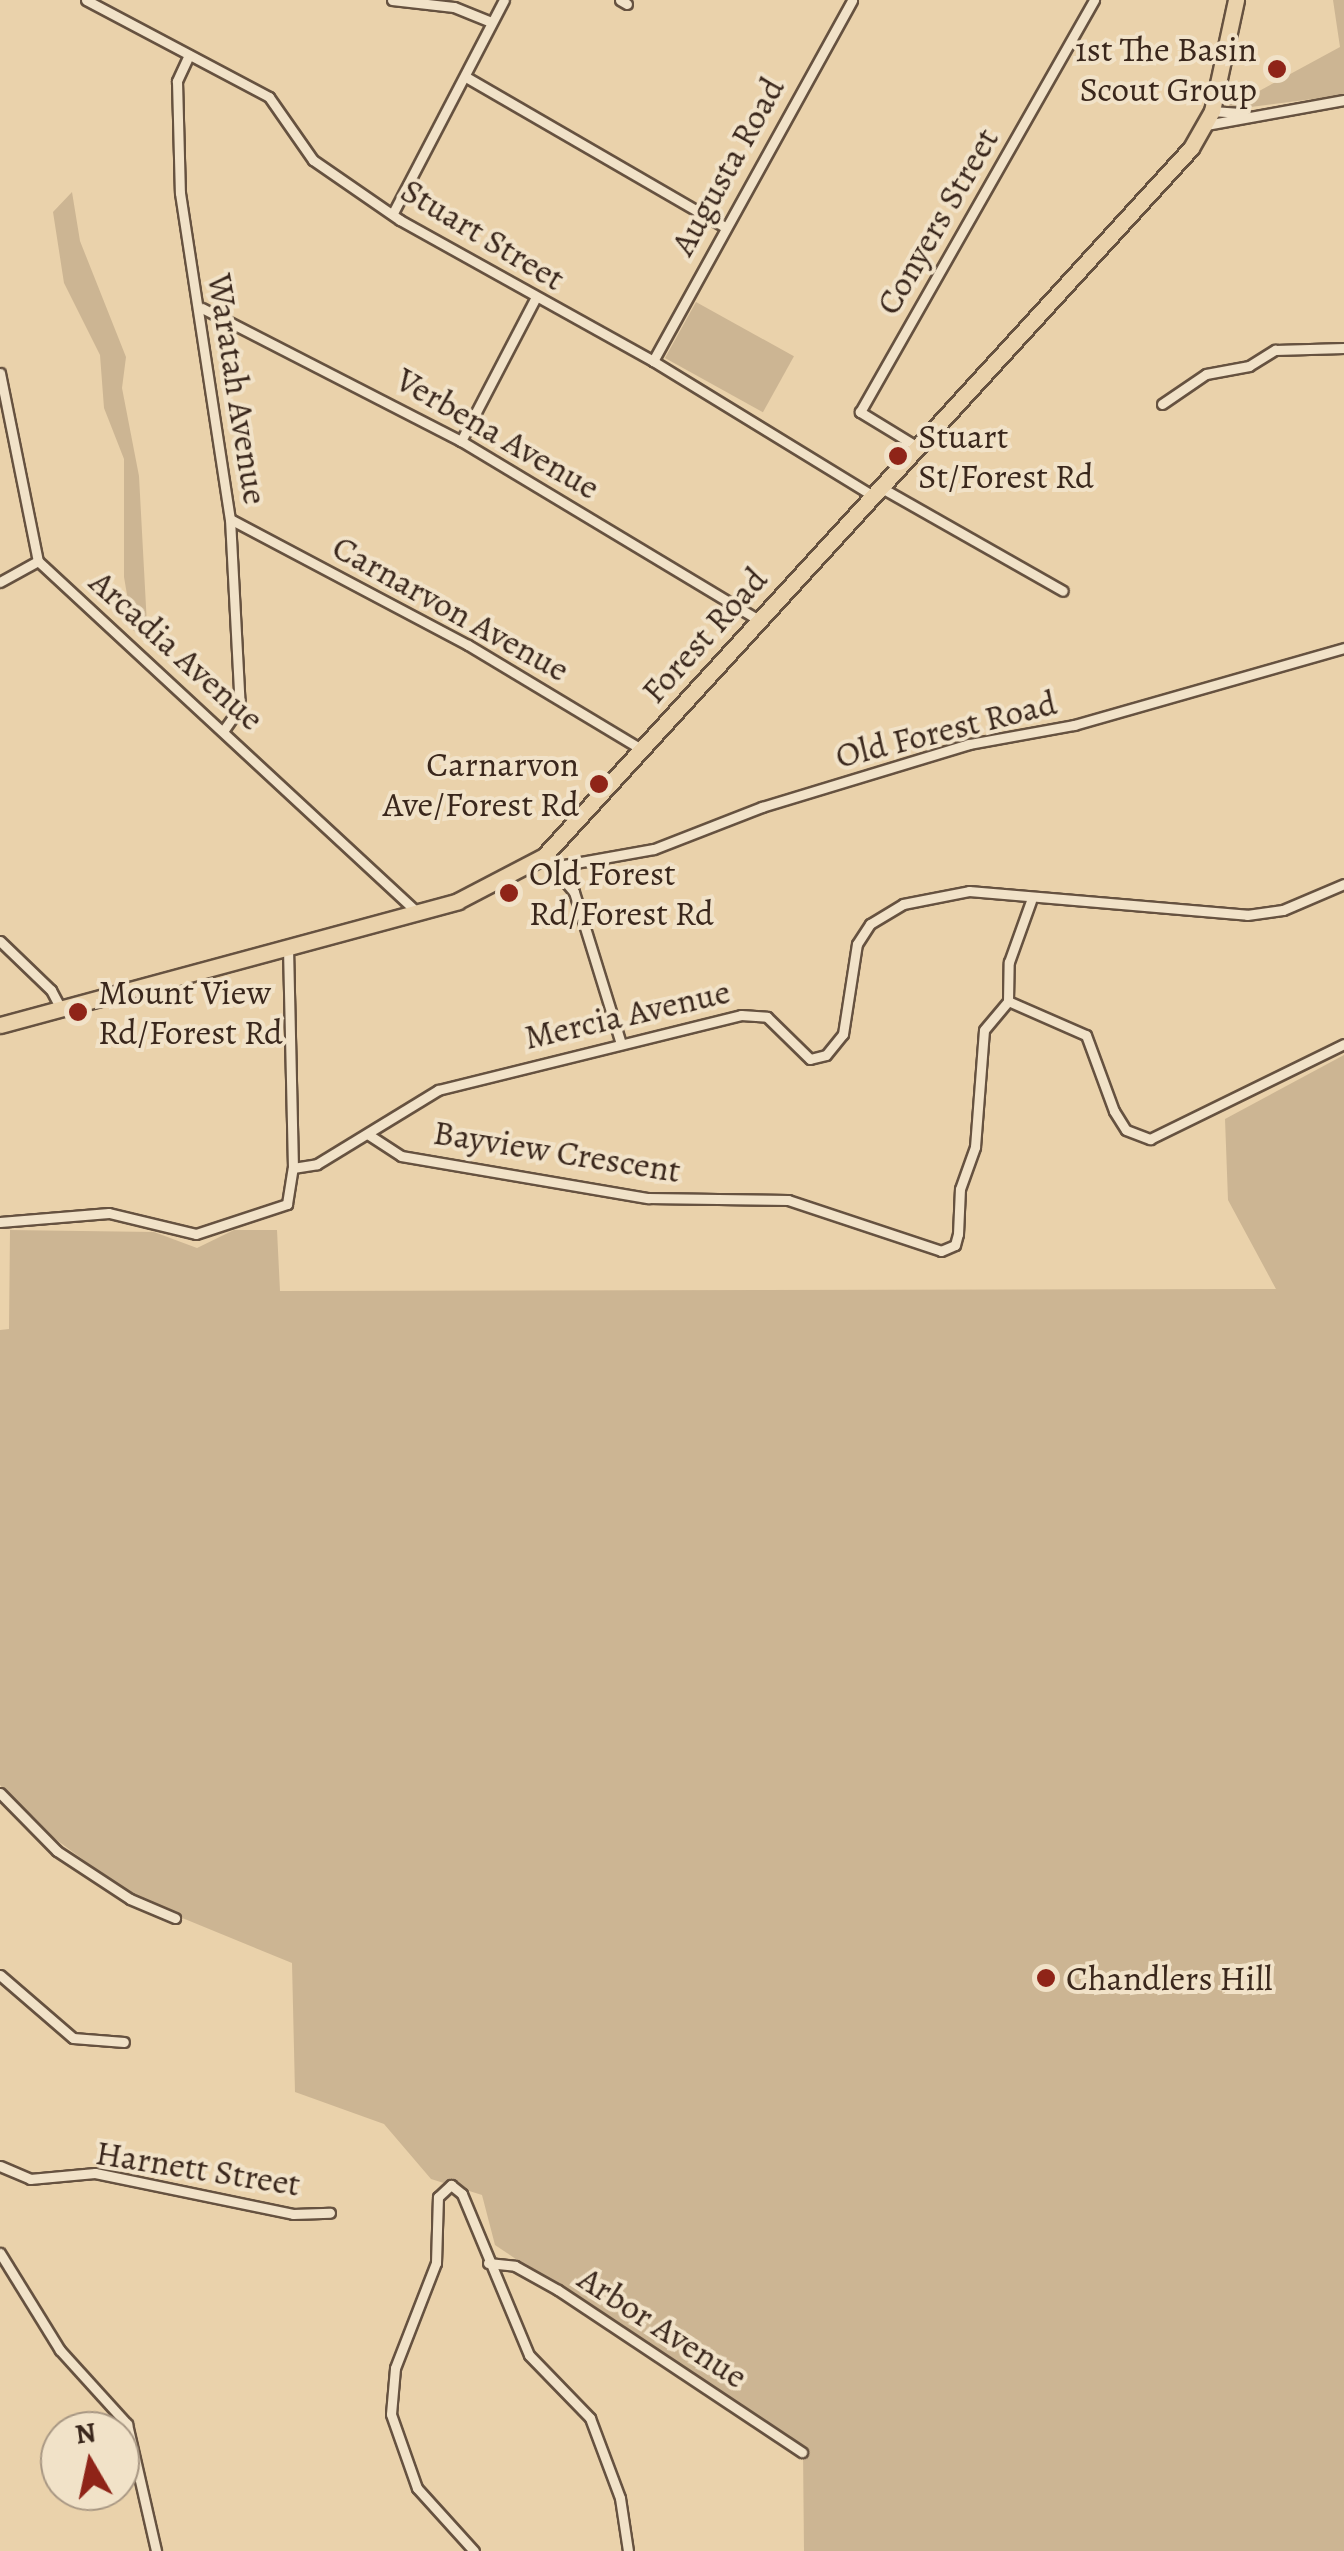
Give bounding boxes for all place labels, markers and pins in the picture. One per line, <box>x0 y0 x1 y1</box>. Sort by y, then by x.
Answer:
place label: 1st The Basin Scout Group <box>1075 28 1257 110</box>
marker: 1st The Basin Scout Group <box>1266 58 1288 80</box>
place label: Stuart St/Forest Rd <box>918 415 1094 497</box>
marker: Stuart St/Forest Rd <box>887 445 909 467</box>
place label: Carnarvon Ave/Forest Rd <box>383 743 579 825</box>
marker: Carnarvon Ave/Forest Rd <box>588 773 610 795</box>
place label: Old Forest Rd/Forest Rd <box>529 852 714 934</box>
marker: Old Forest Rd/Forest Rd <box>498 882 520 904</box>
place label: Mount View Rd/Forest Rd <box>98 971 283 1053</box>
marker: Mount View Rd/Forest Rd <box>67 1001 89 1023</box>
place label: Chandlers Hill <box>1066 1957 1272 1999</box>
marker: Chandlers Hill <box>1035 1967 1057 1989</box>

